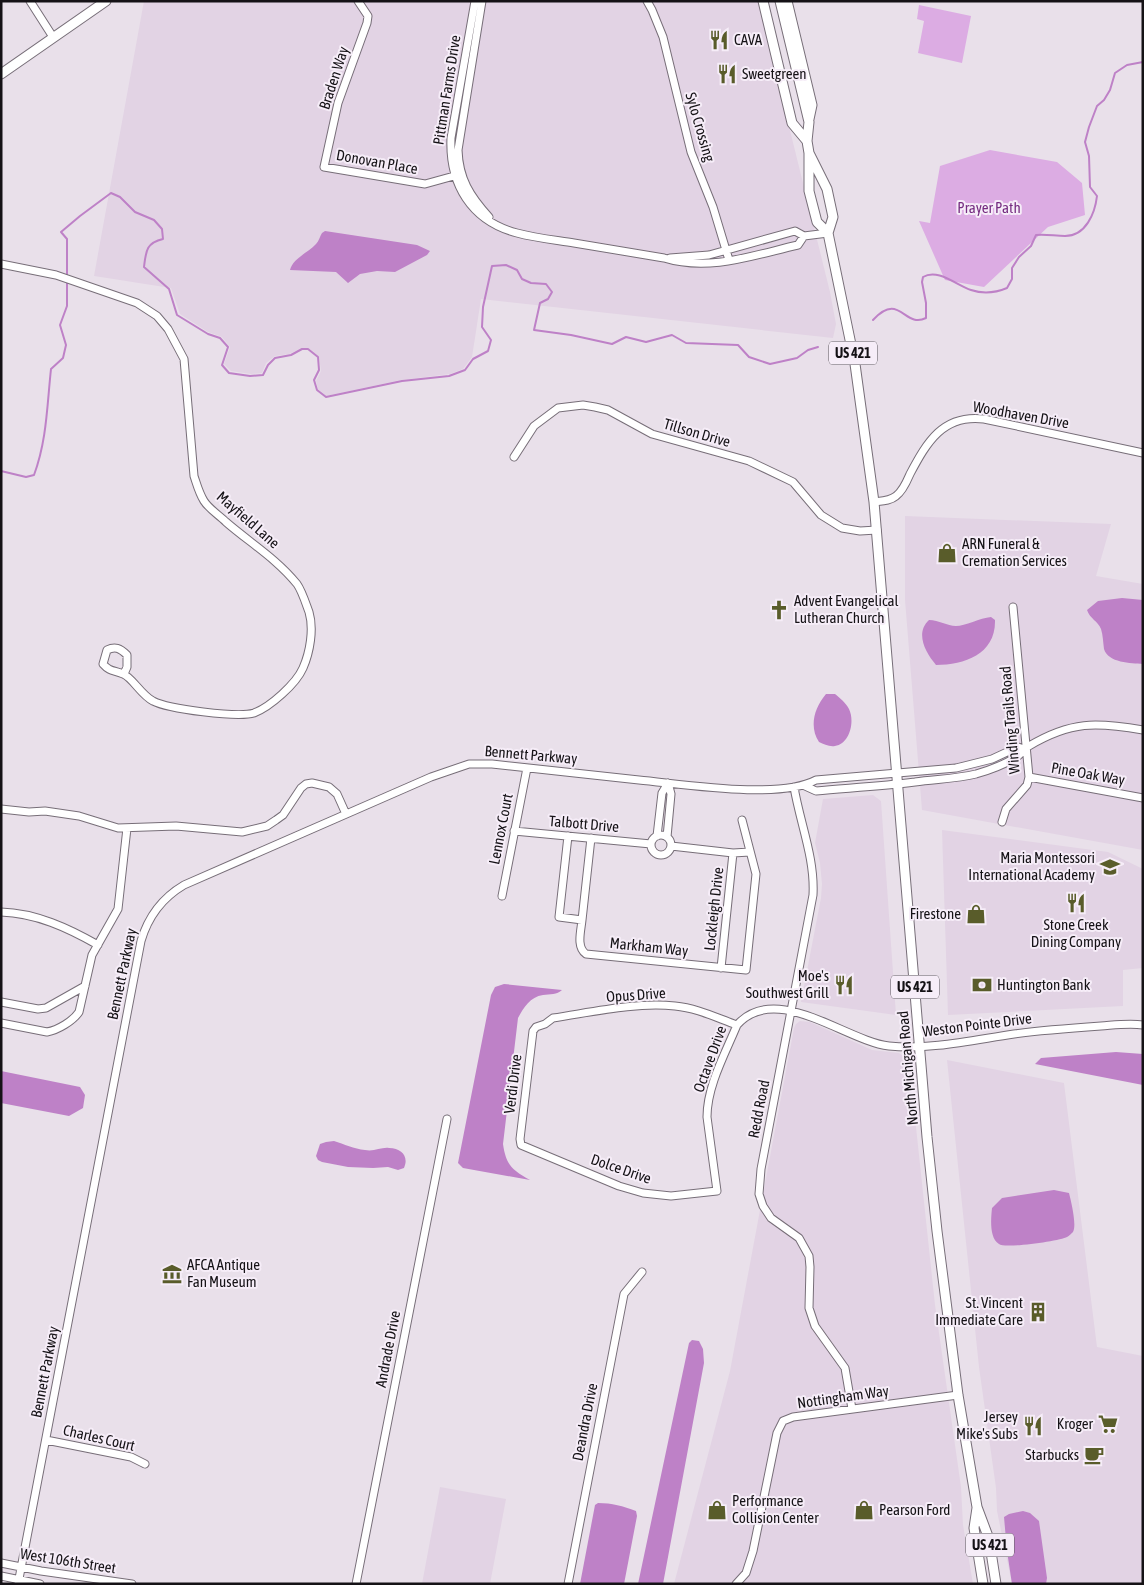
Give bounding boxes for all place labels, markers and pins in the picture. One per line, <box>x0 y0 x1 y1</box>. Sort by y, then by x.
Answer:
restaurant icon: CAVA <box>708 29 730 51</box>
place label: CAVA <box>734 31 763 48</box>
restaurant icon: Sweetgreen <box>716 63 738 85</box>
place label: Sweetgreen <box>742 65 807 82</box>
place label: ARN Funeral & Cremation Services <box>962 535 1067 569</box>
shop icon: ARN Funeral & Cremation Services <box>936 542 958 564</box>
place label: Advent Evangelical Lutheran Church <box>794 592 899 626</box>
church icon: Advent Evangelical Lutheran Church <box>768 599 790 621</box>
place label: Maria Montessori International Academy <box>968 849 1095 883</box>
school or university icon: Maria Montessori International Academy <box>1099 856 1121 878</box>
restaurant icon: Stone Creek Dining Company <box>1065 892 1087 914</box>
shop icon: Firestone <box>965 903 987 925</box>
place label: Firestone <box>910 905 961 922</box>
place label: Stone Creek Dining Company <box>1031 916 1121 950</box>
place label: Moe's Southwest Grill <box>746 967 829 1001</box>
restaurant icon: Moe's Southwest Grill <box>833 974 855 996</box>
bank icon: Huntington Bank <box>971 974 993 996</box>
place label: Huntington Bank <box>997 976 1091 993</box>
place label: AFCA Antique Fan Museum <box>187 1256 260 1290</box>
museum icon: AFCA Antique Fan Museum <box>161 1263 183 1285</box>
place label: St. Vincent Immediate Care <box>935 1294 1023 1328</box>
building icon: St. Vincent Immediate Care <box>1027 1301 1049 1323</box>
place label: Jersey Mike's Subs <box>956 1408 1018 1442</box>
supermarket icon: Kroger <box>1097 1413 1119 1435</box>
restaurant icon: Jersey Mike's Subs <box>1022 1415 1044 1437</box>
place label: Kroger <box>1057 1415 1094 1432</box>
cafe icon: Starbucks <box>1083 1444 1105 1466</box>
place label: Starbucks <box>1025 1446 1079 1463</box>
place label: Performance Collision Center <box>732 1492 819 1526</box>
shop icon: Performance Collision Center <box>706 1499 728 1521</box>
shop icon: Pearson Ford <box>853 1499 875 1521</box>
place label: Pearson Ford <box>879 1501 950 1518</box>

